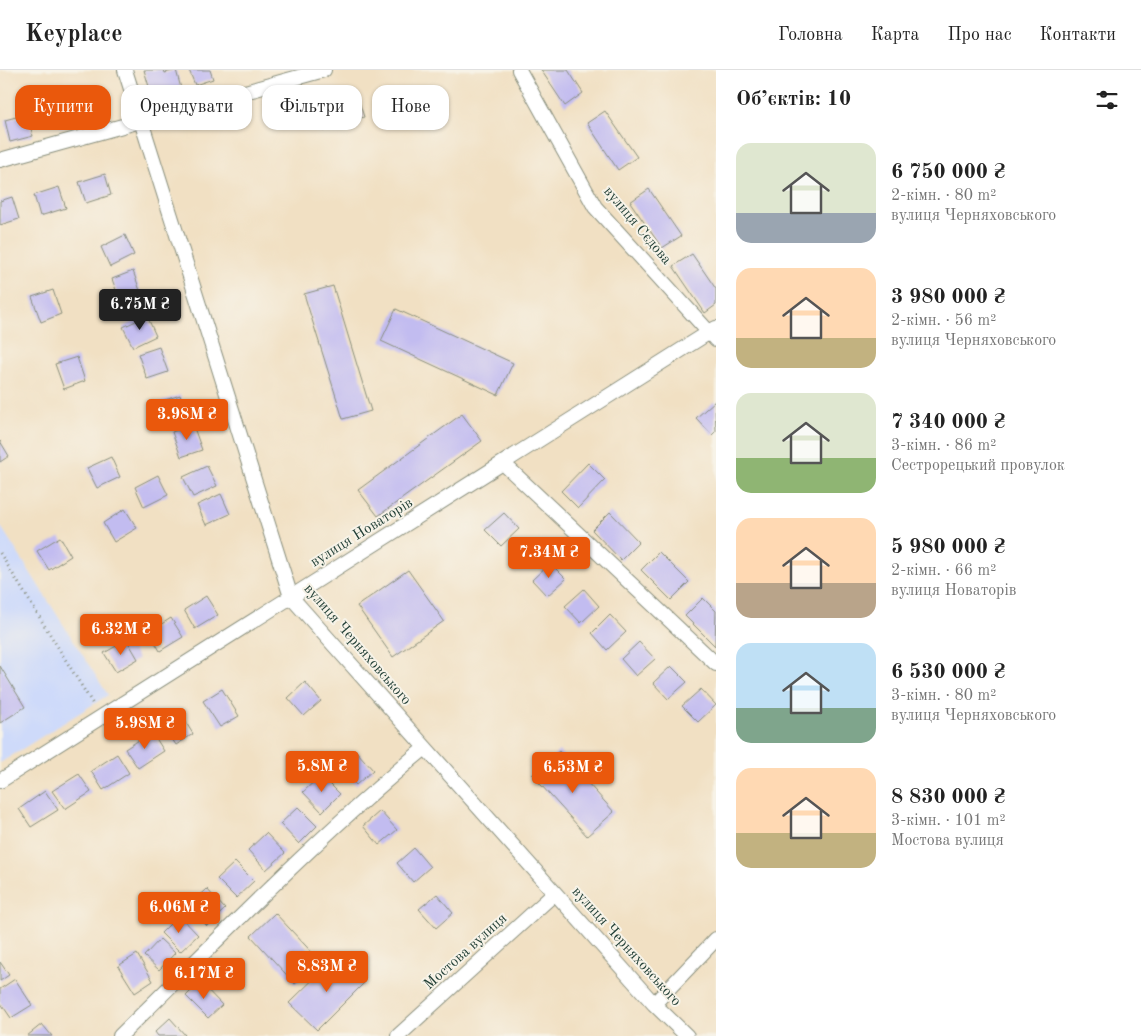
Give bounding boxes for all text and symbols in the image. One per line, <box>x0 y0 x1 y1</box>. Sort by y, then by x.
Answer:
text: Keyplace <box>25 23 123 47</box>
text: Головна <box>778 26 843 44</box>
text: Карта <box>871 26 919 44</box>
text: Про нас <box>947 26 1012 44</box>
text: Контакти <box>1040 26 1116 44</box>
chip: Купити <box>15 85 111 130</box>
chip: Орендувати <box>121 85 252 130</box>
chip: Фільтри <box>262 85 362 130</box>
chip: Нове <box>372 85 449 130</box>
icon: filters <box>1093 86 1121 114</box>
text: Об’єктів: 10 <box>736 89 851 110</box>
text: 6 750 000 ₴ <box>891 162 1005 183</box>
icon: home <box>776 163 836 223</box>
street label: вулиця Сєдова <box>600 184 674 268</box>
text: 2-кімн. · 80 m² <box>891 188 996 204</box>
text: вулиця Черняховського <box>891 208 1056 224</box>
text: 3 980 000 ₴ <box>891 287 1005 308</box>
pin: 6.75M ₴ <box>94 288 186 331</box>
icon: home <box>776 288 836 348</box>
text: 6.75M ₴ <box>110 297 170 313</box>
text: 2-кімн. · 56 m² <box>891 313 996 329</box>
text: вулиця Черняховського <box>891 333 1056 349</box>
pin: 3.98M ₴ <box>141 398 233 441</box>
text: 3.98M ₴ <box>157 407 217 423</box>
text: 7 340 000 ₴ <box>891 412 1005 433</box>
icon: home <box>776 413 836 473</box>
text: 3-кімн. · 86 m² <box>891 438 996 454</box>
text: Сестрорецький провулок <box>891 458 1065 474</box>
street label: вулиця Новаторів <box>308 495 416 571</box>
pin: 7.34M ₴ <box>503 536 595 579</box>
text: 5 980 000 ₴ <box>891 537 1005 558</box>
icon: home <box>776 538 836 598</box>
text: 7.34M ₴ <box>519 545 579 561</box>
text: 2-кімн. · 66 m² <box>891 563 996 579</box>
street label: вулиця Черняховського <box>301 582 413 708</box>
text: вулиця Новаторів <box>891 583 1016 599</box>
pin: 6.32M ₴ <box>75 614 167 656</box>
text: 6.32M ₴ <box>91 622 151 638</box>
text: 6 530 000 ₴ <box>891 662 1005 683</box>
icon: home <box>776 663 836 723</box>
text: 3-кімн. · 80 m² <box>891 688 996 704</box>
pin: 5.98M ₴ <box>99 708 191 750</box>
text: вулиця Черняховського <box>891 708 1056 724</box>
text: 5.98M ₴ <box>115 716 175 732</box>
pin: 5.8M ₴ <box>281 750 363 793</box>
pin: 6.53M ₴ <box>527 752 619 794</box>
text: 5.8M ₴ <box>297 759 347 775</box>
text: 6.53M ₴ <box>543 760 603 776</box>
text: 8 830 000 ₴ <box>891 787 1005 808</box>
icon: home <box>776 788 836 848</box>
text: 3-кімн. · 101 m² <box>891 813 1006 829</box>
text: Мостова вулиця <box>891 833 1004 849</box>
street label: вулиця Черняховського <box>569 884 683 1010</box>
pin: 6.06M ₴ <box>133 892 225 934</box>
text: 6.06M ₴ <box>149 900 209 916</box>
street label: Мостова вулиця <box>422 911 510 993</box>
pin: 8.83M ₴ <box>281 950 373 993</box>
pin: 6.17M ₴ <box>158 958 250 1000</box>
text: 8.83M ₴ <box>297 959 357 975</box>
text: 6.17M ₴ <box>174 966 234 982</box>

